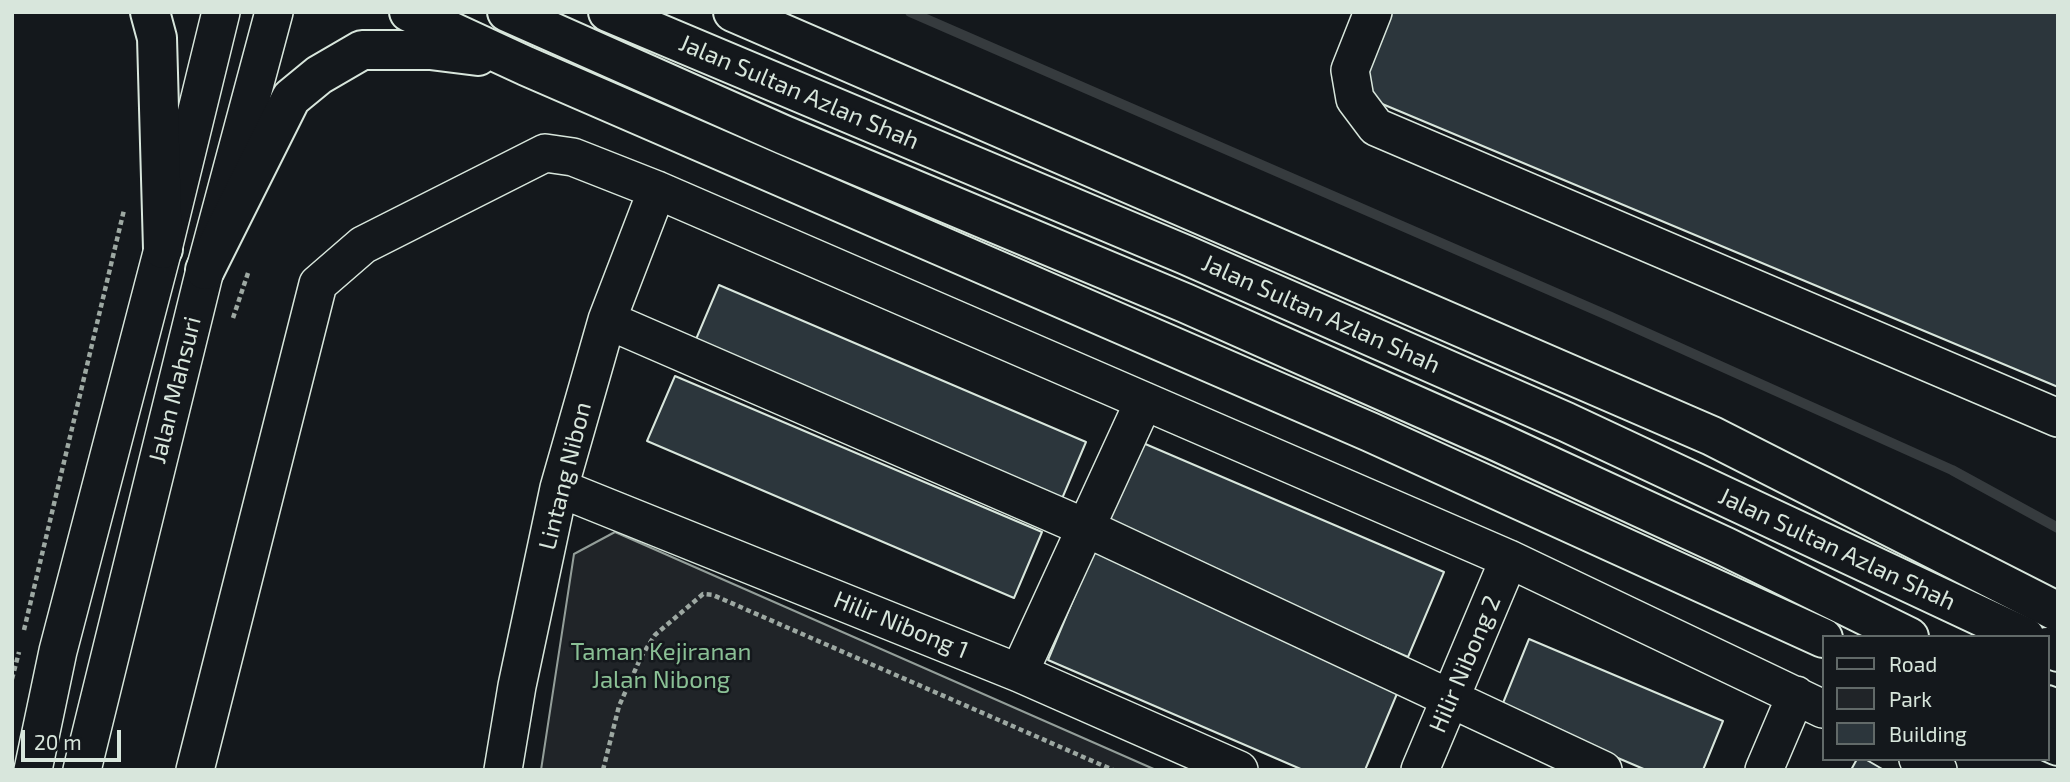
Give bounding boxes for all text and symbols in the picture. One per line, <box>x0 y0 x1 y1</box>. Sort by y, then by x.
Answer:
street label: Jalan Sultan Azlan Shah <box>675 28 923 156</box>
street label: Jalan Sultan Azlan Shah <box>1197 248 1445 380</box>
street label: Jalan Mahsuri <box>143 313 207 467</box>
street label: Lintang Nibon <box>533 399 597 553</box>
street label: Jalan Sultan Azlan Shah <box>1714 481 1960 617</box>
street label: Hilir Nibong 1 <box>830 585 972 665</box>
street label: Hilir Nibong 2 <box>1423 591 1507 737</box>
legend <box>1822 635 2049 761</box>
park label: Taman Kejiranan Jalan Nibong <box>571 638 751 694</box>
text: Road <box>1889 651 1937 676</box>
text: Park <box>1889 686 1932 711</box>
scale bar <box>24 716 124 760</box>
text: Building <box>1889 721 1967 746</box>
text: 20 m <box>34 729 82 754</box>

